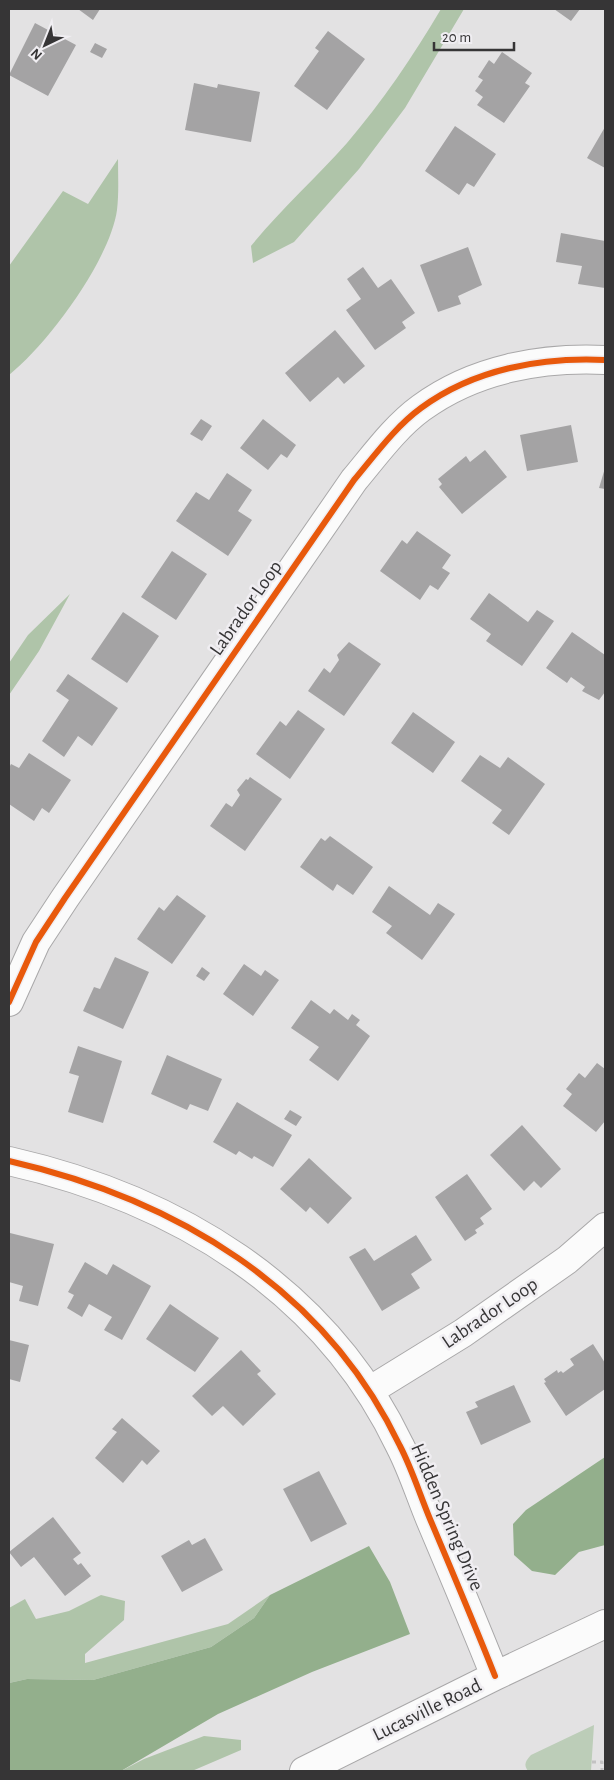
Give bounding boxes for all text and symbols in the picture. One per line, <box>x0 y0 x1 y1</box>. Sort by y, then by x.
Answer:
north arrow <box>20 20 70 70</box>
scale bar <box>434 20 514 52</box>
text: 20 m <box>442 30 471 45</box>
text: N <box>28 45 45 62</box>
street label: Labrador Loop <box>206 557 286 659</box>
street label: Labrador Loop <box>439 1274 541 1352</box>
street label: Hidden Spring Drive <box>407 1440 487 1594</box>
street label: Lucasville Road <box>370 1675 484 1745</box>

